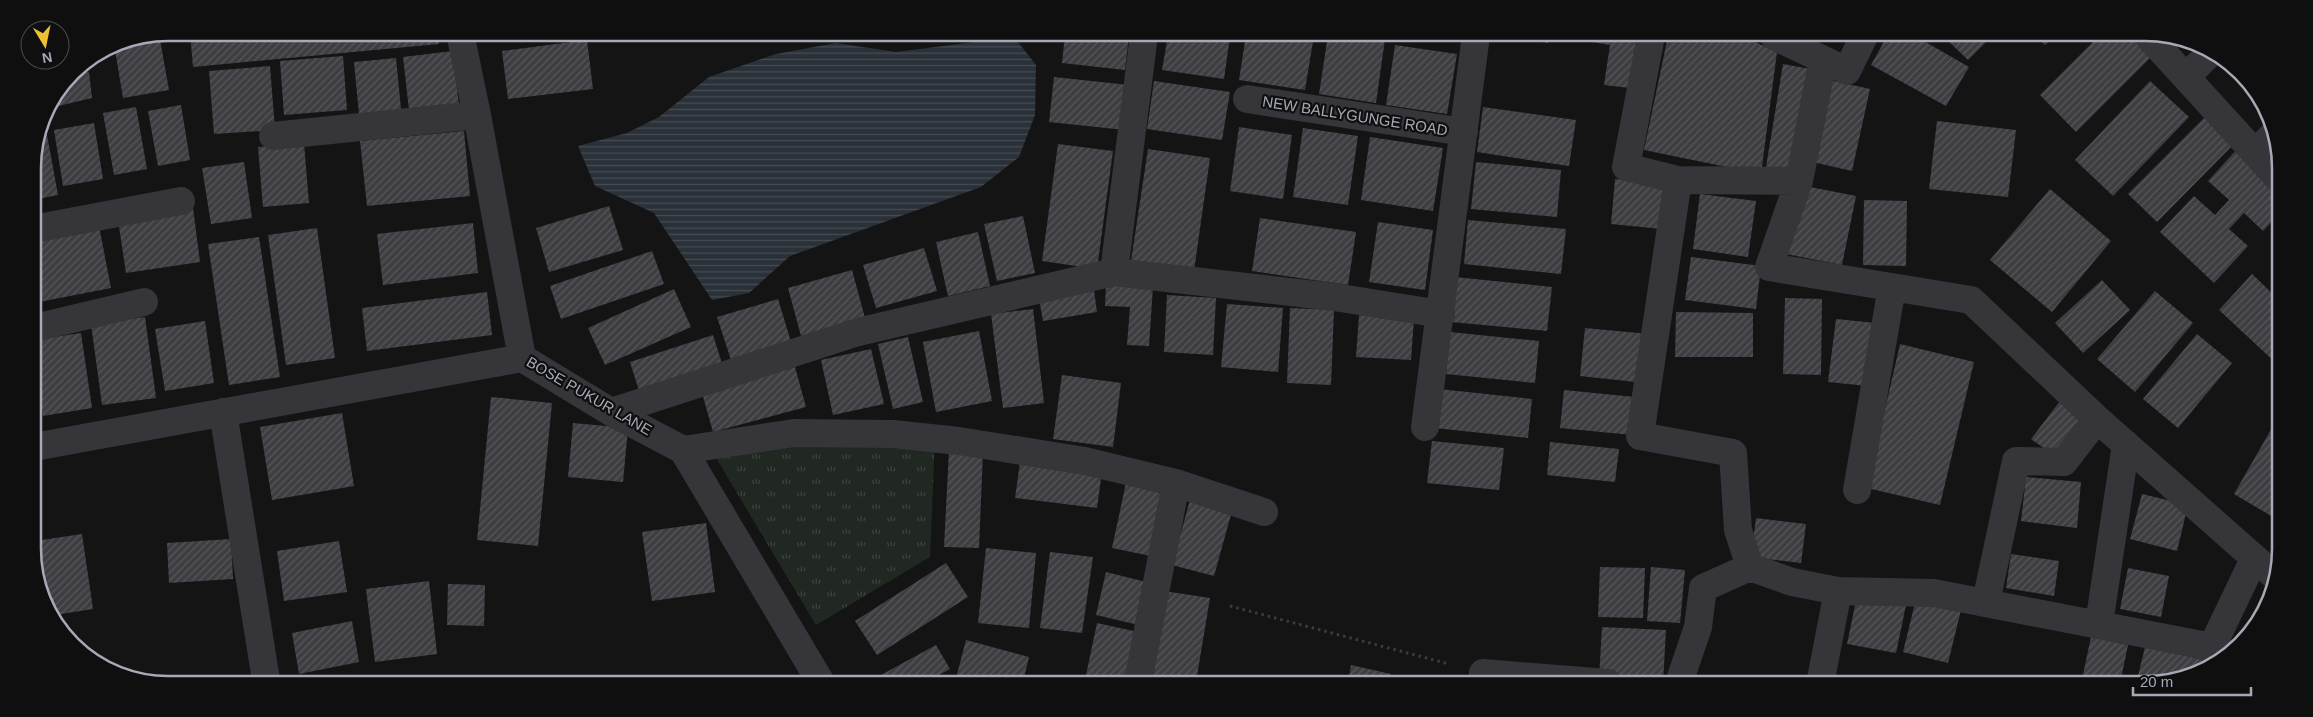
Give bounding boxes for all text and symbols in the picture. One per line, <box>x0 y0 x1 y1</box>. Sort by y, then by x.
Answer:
north arrow <box>20 20 70 70</box>
text: N <box>41 49 54 67</box>
street label: NEW BALLYGUNGE ROAD <box>1261 92 1449 139</box>
street label: BOSE PUKUR LANE <box>524 353 655 438</box>
scale bar <box>2133 664 2250 696</box>
text: 20 m <box>2140 673 2173 690</box>

